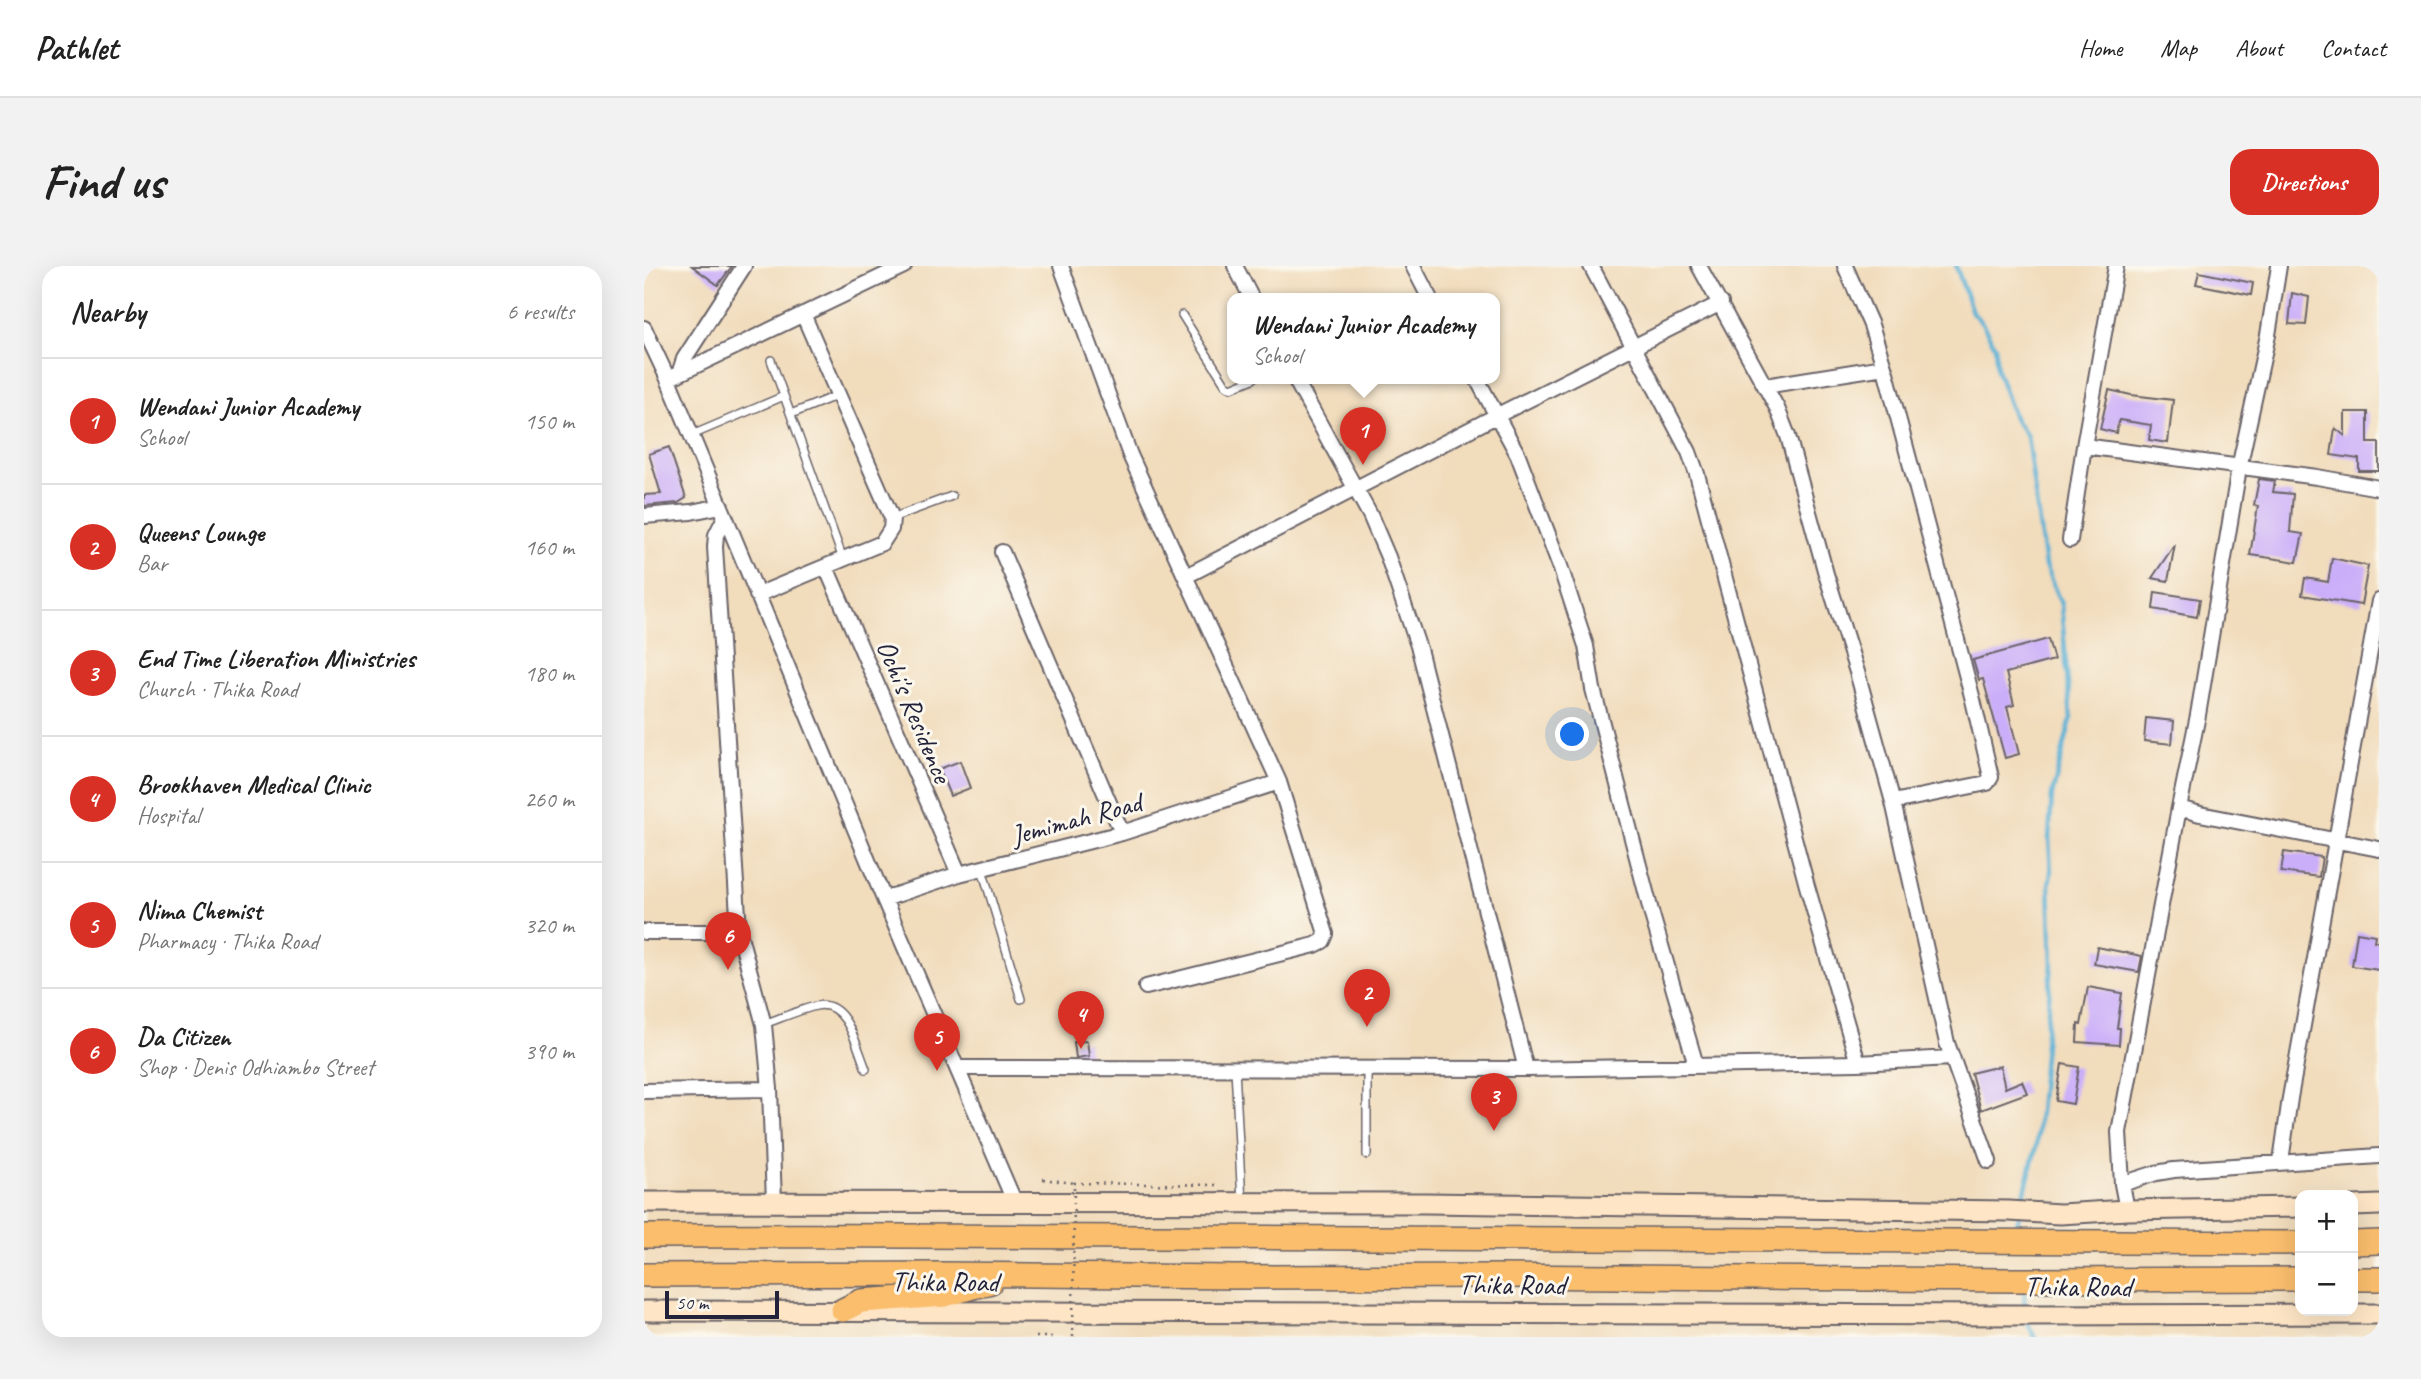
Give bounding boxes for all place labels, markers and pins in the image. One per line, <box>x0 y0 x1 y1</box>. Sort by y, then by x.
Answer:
pin: 1 <box>1340 407 1386 465</box>
pin: 6 <box>705 912 751 970</box>
pin: 2 <box>1344 969 1390 1027</box>
pin: 4 <box>1058 991 1104 1049</box>
pin: 5 <box>914 1013 960 1071</box>
pin: 3 <box>1471 1073 1517 1131</box>

